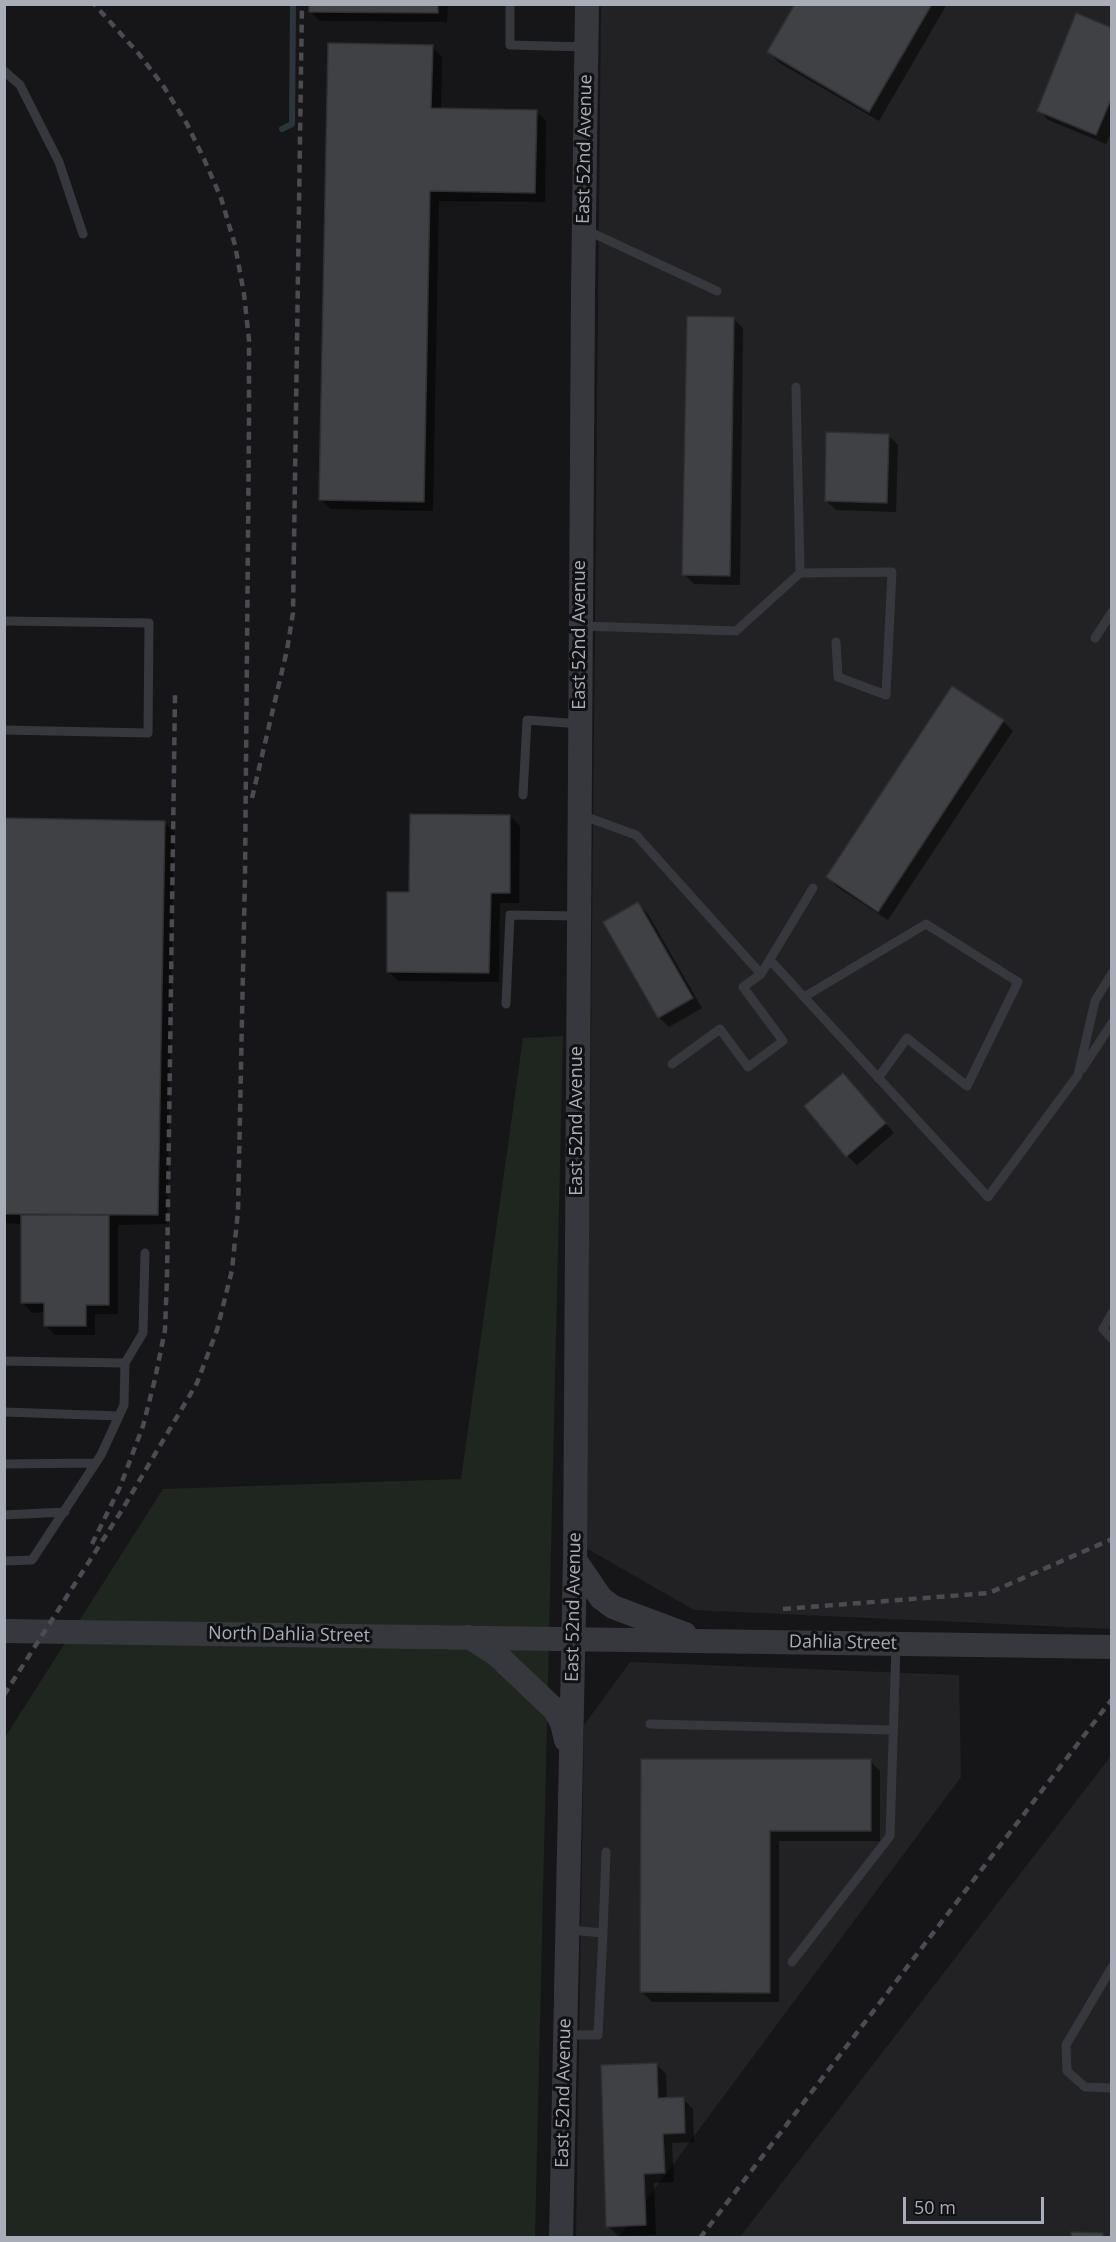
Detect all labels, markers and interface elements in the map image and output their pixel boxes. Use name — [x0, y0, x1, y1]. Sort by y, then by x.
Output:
street label: East 52nd Avenue — [573, 74, 597, 224]
street label: East 52nd Avenue — [569, 560, 591, 710]
street label: East 52nd Avenue — [566, 1046, 588, 1196]
street label: East 52nd Avenue — [562, 1532, 586, 1682]
street label: North Dahlia Street — [208, 1623, 370, 1647]
street label: Dahlia Street — [789, 1631, 897, 1655]
street label: East 52nd Avenue — [552, 2018, 576, 2168]
scale bar — [906, 2185, 1047, 2223]
text: 50 m — [914, 2195, 956, 2219]

